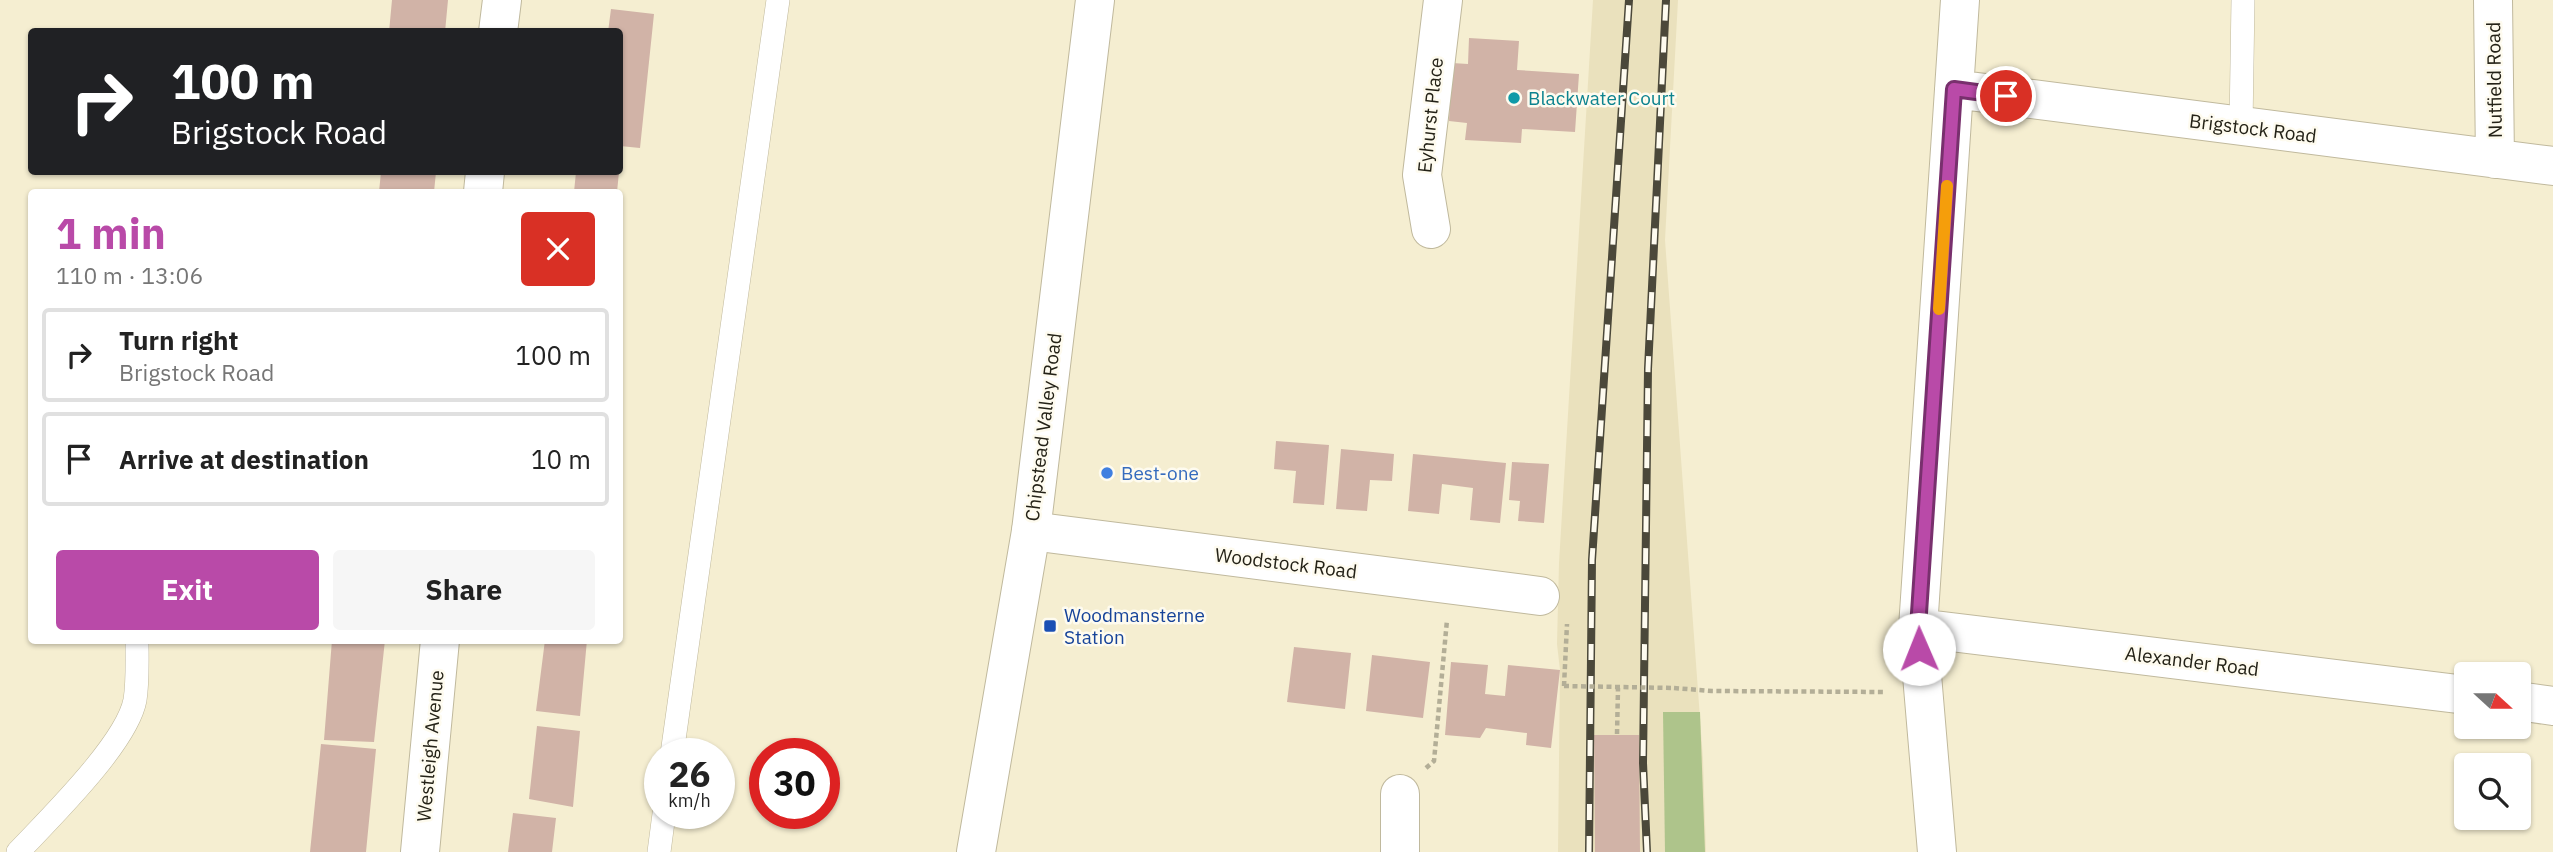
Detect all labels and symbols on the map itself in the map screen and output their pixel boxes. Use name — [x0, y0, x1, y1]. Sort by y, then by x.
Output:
street label: Nutfield Road — [2481, 22, 2507, 138]
street label: Eyhurst Place — [1412, 56, 1448, 174]
pin — [1976, 66, 2036, 126]
place label: Blackwater Court — [1528, 86, 1675, 110]
marker: Blackwater Court — [1506, 90, 1522, 106]
street label: Brigstock Road — [2188, 108, 2318, 148]
street label: Chipstead Valley Road — [1020, 331, 1066, 523]
place label: Best-one — [1121, 461, 1199, 485]
marker: Best-one — [1099, 465, 1115, 481]
street label: Woodstock Road — [1214, 542, 1358, 584]
place label: Woodmansterne Station — [1064, 603, 1205, 649]
position arrow — [1882, 612, 1956, 686]
marker: Woodmansterne Station — [1042, 618, 1058, 634]
street label: Alexander Road — [2124, 641, 2260, 681]
north arrow — [2454, 662, 2530, 738]
street label: Westleigh Avenue — [411, 669, 449, 823]
speed limit sign: 30 — [749, 738, 840, 829]

